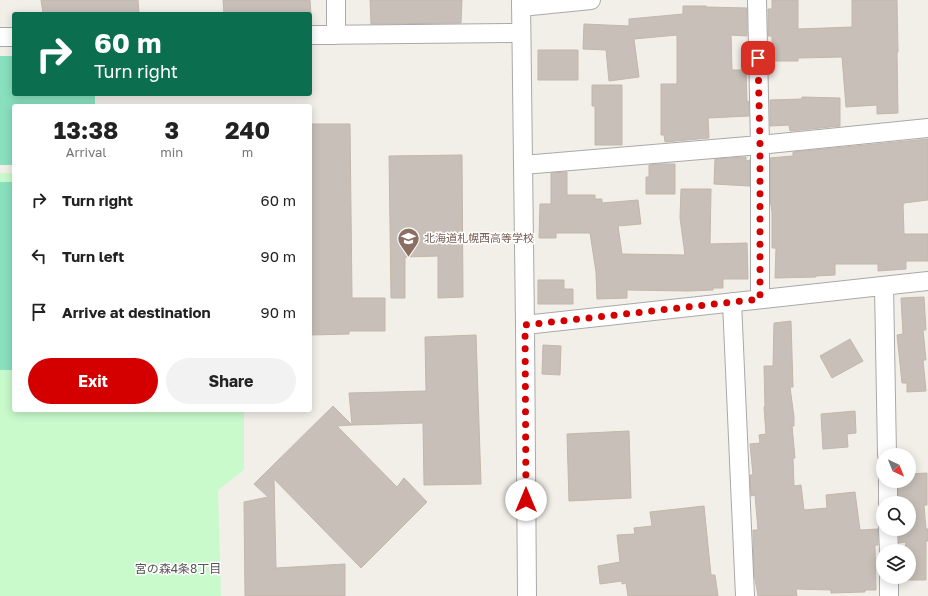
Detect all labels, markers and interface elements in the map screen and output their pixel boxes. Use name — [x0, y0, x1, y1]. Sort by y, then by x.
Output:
text: 60 m — [94, 26, 161, 59]
icon: right — [28, 28, 80, 80]
pin — [741, 41, 775, 75]
icon: arrive — [747, 47, 769, 69]
text: Turn right — [94, 60, 178, 82]
text: 13:38 — [54, 115, 118, 144]
text: 3 — [164, 115, 179, 144]
text: 240 — [225, 115, 270, 144]
text: Arrival — [66, 144, 106, 160]
text: min — [160, 144, 183, 160]
text: m — [242, 144, 253, 160]
icon: right — [28, 189, 50, 211]
text: Turn right — [62, 191, 133, 209]
text: 60 m — [261, 191, 296, 209]
school or university icon: 北海道札幌西高等学校 — [396, 225, 422, 258]
place label: 北海道札幌西高等学校 — [424, 231, 534, 244]
icon: left — [28, 245, 50, 267]
text: Turn left — [62, 247, 124, 265]
text: 90 m — [261, 247, 296, 265]
icon: arrive — [28, 301, 50, 323]
text: Arrive at destination — [62, 303, 211, 321]
text: 90 m — [261, 303, 296, 321]
button: Exit — [28, 358, 158, 404]
button: Share — [166, 358, 296, 404]
north arrow — [876, 448, 916, 488]
map controls — [876, 448, 916, 584]
position arrow — [505, 479, 547, 521]
button: search — [876, 496, 916, 536]
button: layers — [876, 544, 916, 584]
district label: 宮の森4条8丁目 — [135, 561, 221, 576]

